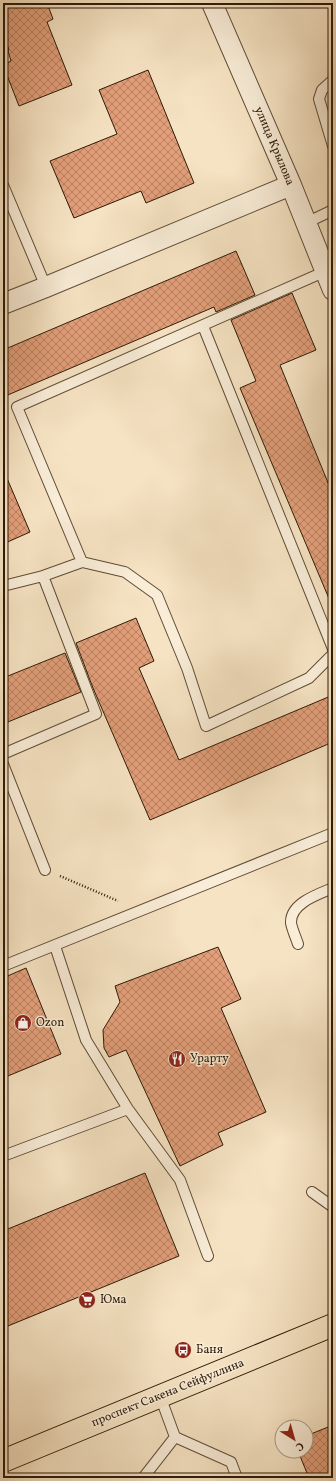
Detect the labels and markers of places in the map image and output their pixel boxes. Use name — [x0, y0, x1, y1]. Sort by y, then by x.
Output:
shop icon: Ozon — [13, 1013, 33, 1033]
place label: Ozon — [36, 1015, 64, 1031]
restaurant icon: Урарту — [167, 1049, 187, 1069]
place label: Урарту — [190, 1051, 229, 1067]
supermarket icon: Юма — [77, 1290, 97, 1310]
place label: Юма — [100, 1292, 126, 1308]
bus stop icon: Баня — [173, 1340, 193, 1360]
place label: Баня — [196, 1342, 223, 1358]

